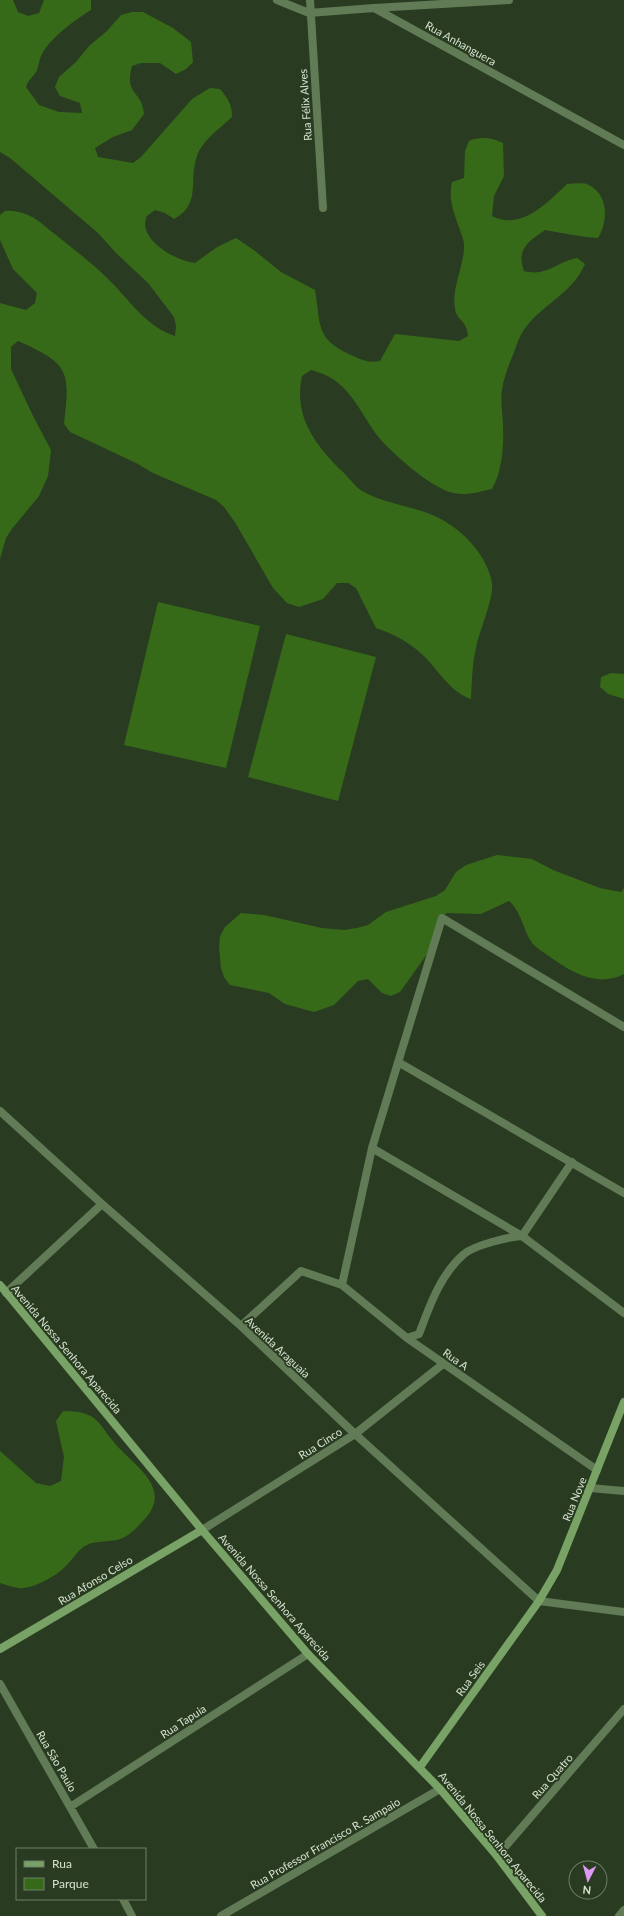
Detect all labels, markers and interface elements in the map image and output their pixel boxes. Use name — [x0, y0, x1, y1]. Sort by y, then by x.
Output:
street label: Rua Anhanguera — [423, 18, 499, 68]
street label: Rua Félix Alves — [296, 68, 314, 141]
street label: Avenida Nossa Senhora Aparecida — [9, 1282, 125, 1416]
street label: Avenida Araguaia — [243, 1314, 313, 1380]
street label: Rua A — [441, 1346, 472, 1373]
street label: Rua Cinco — [296, 1425, 344, 1461]
street label: Rua Nove — [559, 1475, 589, 1523]
street label: Avenida Nossa Senhora Aparecida — [216, 1531, 334, 1663]
street label: Rua Afonso Celso — [55, 1553, 135, 1607]
street label: Rua Seis — [453, 1658, 487, 1698]
street label: Rua Tapuia — [158, 1701, 208, 1741]
street label: Rua São Paulo — [34, 1728, 80, 1794]
street label: Rua Quatro — [529, 1751, 575, 1801]
street label: Avenida Nossa Senhora Aparecida — [436, 1769, 550, 1905]
street label: Rua Professor Francisco R. Sampaio — [248, 1795, 402, 1891]
legend — [16, 1848, 146, 1900]
text: Rua — [52, 1856, 72, 1871]
north arrow — [568, 1860, 608, 1900]
text: Parque — [52, 1876, 89, 1891]
text: N — [582, 1884, 592, 1897]

